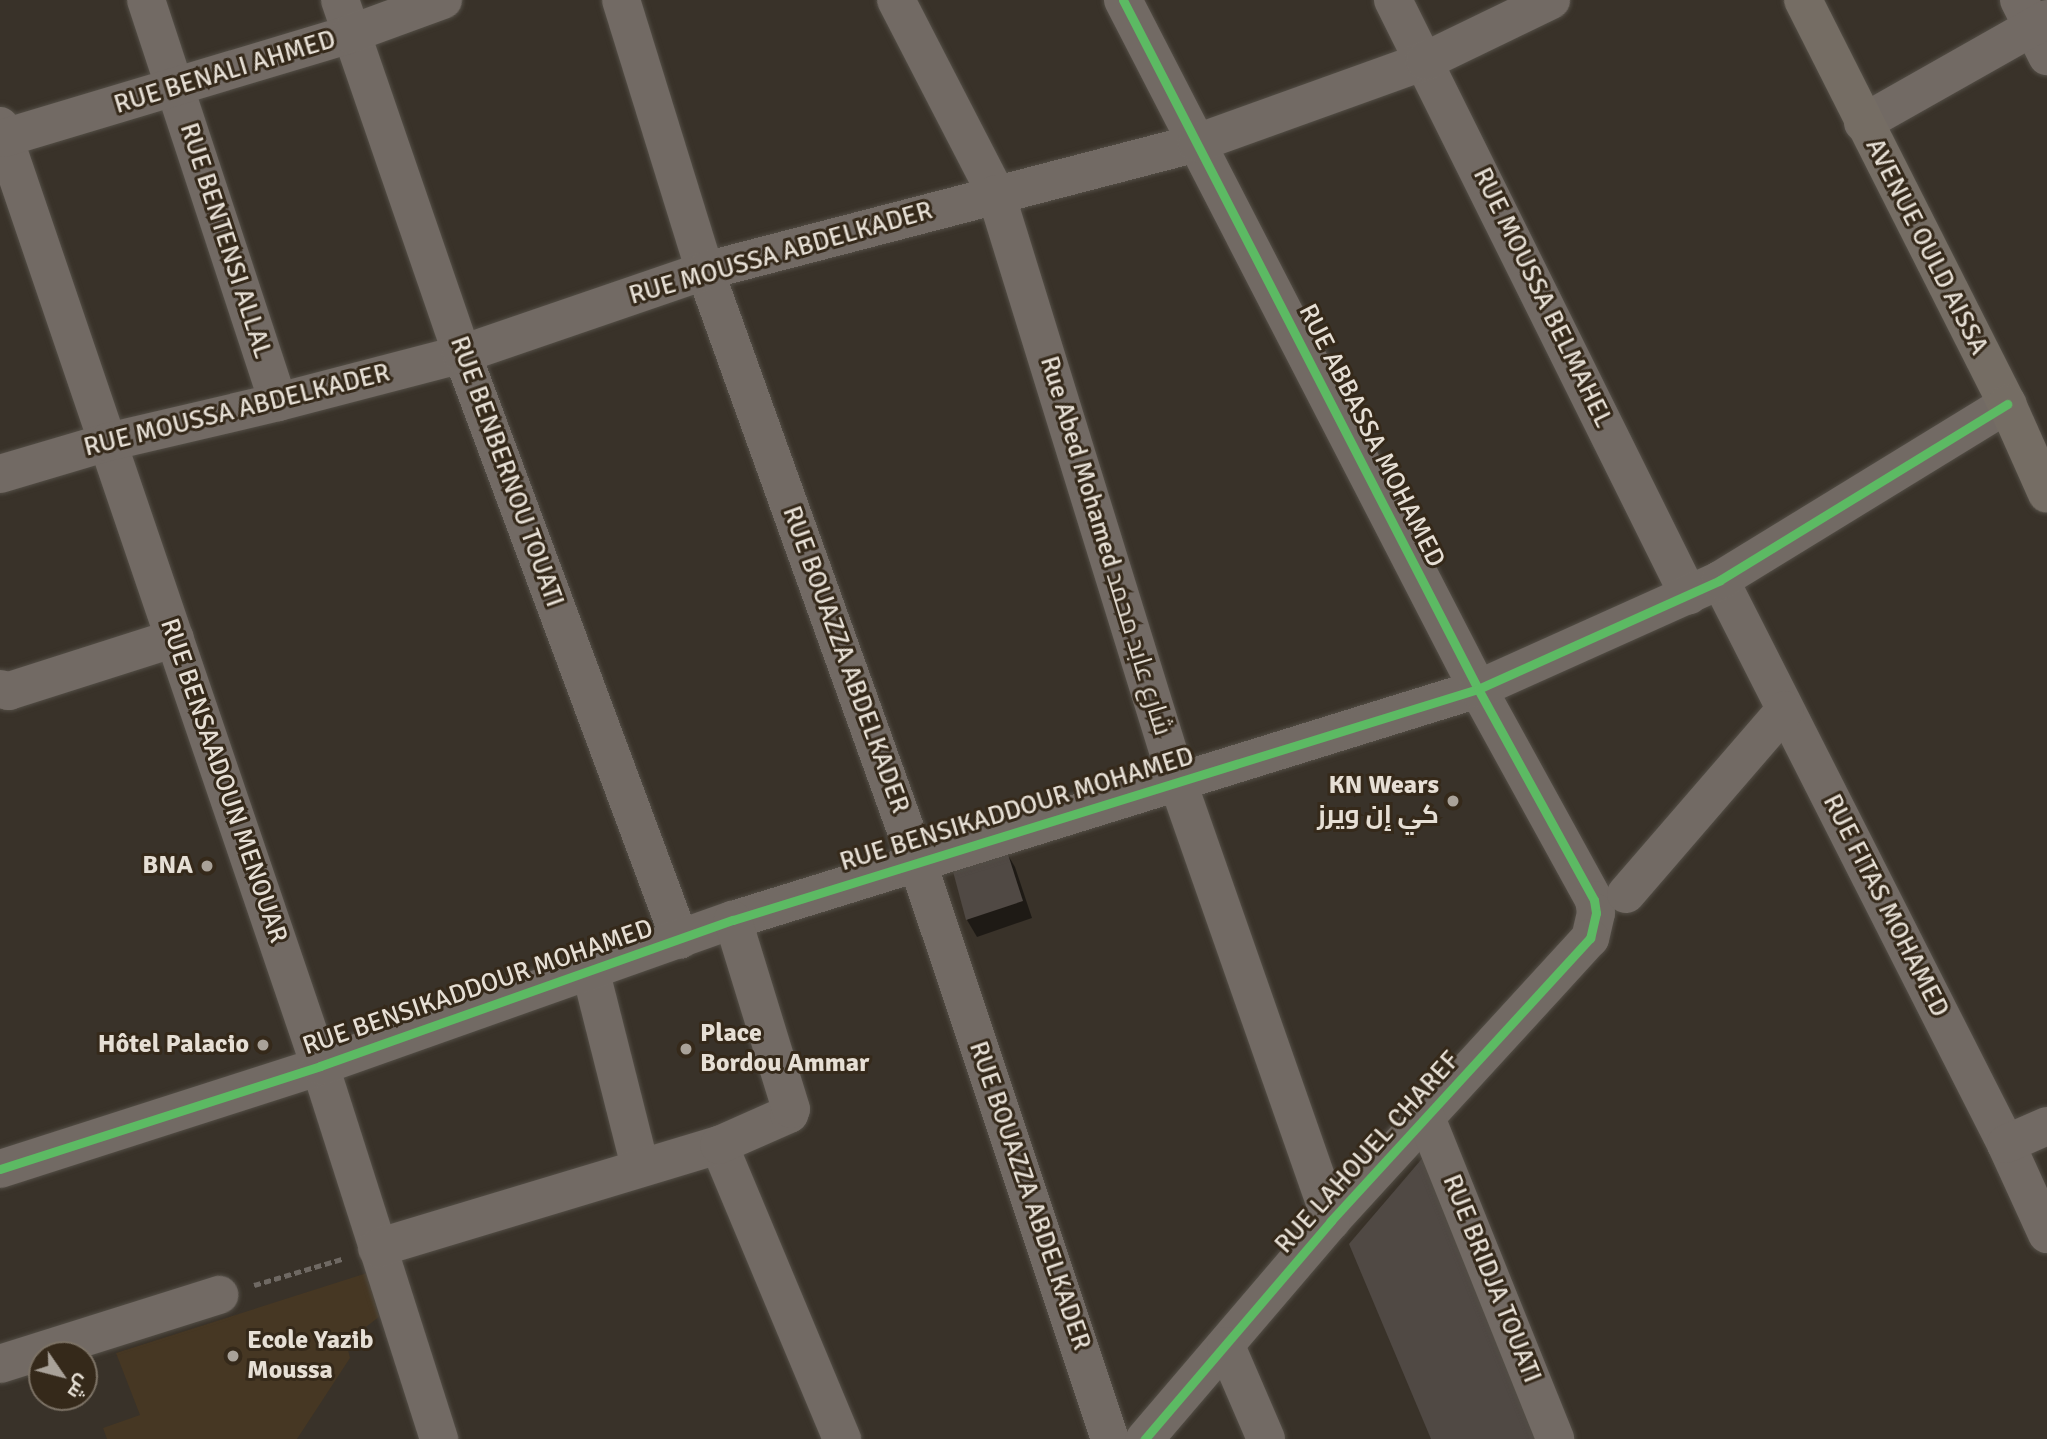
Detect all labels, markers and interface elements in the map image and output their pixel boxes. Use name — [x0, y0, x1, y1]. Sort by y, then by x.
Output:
street label: RUE BENALI AHMED — [111, 24, 339, 122]
street label: RUE BENTENSI ALLAL — [172, 119, 278, 363]
street label: AVENUE OULD AISSA — [1858, 134, 1994, 360]
street label: RUE MOUSSA BELMAHEL — [1465, 163, 1619, 433]
street label: RUE MOUSSA ABDELKADER — [626, 196, 936, 312]
street label: RUE ABBASSA MOHAMED — [1291, 299, 1451, 573]
street label: RUE BENBERNOU TOUATI — [442, 332, 570, 612]
street label: Rue Abed Mohamed شارع عابد محمد — [1032, 353, 1178, 739]
street label: RUE MOUSSA ABDELKADER — [81, 358, 393, 464]
street label: RUE BOUAZZA ABDELKADER — [775, 502, 915, 818]
street label: RUE BENSAADOUN MENOUAR — [153, 615, 293, 947]
street label: RUE BENSIKADDOUR MOHAMED — [836, 741, 1198, 879]
place label: KN Wears كي إن ويرز — [1317, 770, 1439, 832]
street label: RUE FITAS MOHAMED — [1815, 790, 1955, 1022]
marker: KN Wears كي إن ويرز — [1445, 793, 1461, 809]
place label: BNA — [142, 850, 193, 882]
marker: BNA — [199, 858, 215, 874]
street label: RUE BENSIKADDOUR MOHAMED — [299, 913, 657, 1063]
place label: Place Bordou Ammar — [700, 1018, 869, 1080]
place label: Hôtel Palacio — [98, 1029, 249, 1061]
marker: Hôtel Palacio — [255, 1037, 271, 1053]
street label: RUE BOUAZZA ABDELKADER — [961, 1038, 1097, 1354]
marker: Place Bordou Ammar — [678, 1041, 694, 1057]
street label: RUE LAHOUEL CHAREF — [1269, 1046, 1467, 1260]
street label: RUE BRIDJA TOUATI — [1435, 1170, 1547, 1388]
place label: Ecole Yazib Moussa — [247, 1325, 373, 1386]
north arrow — [28, 1341, 98, 1411]
marker: Ecole Yazib Moussa — [225, 1348, 241, 1364]
text: ش — [62, 1370, 95, 1404]

